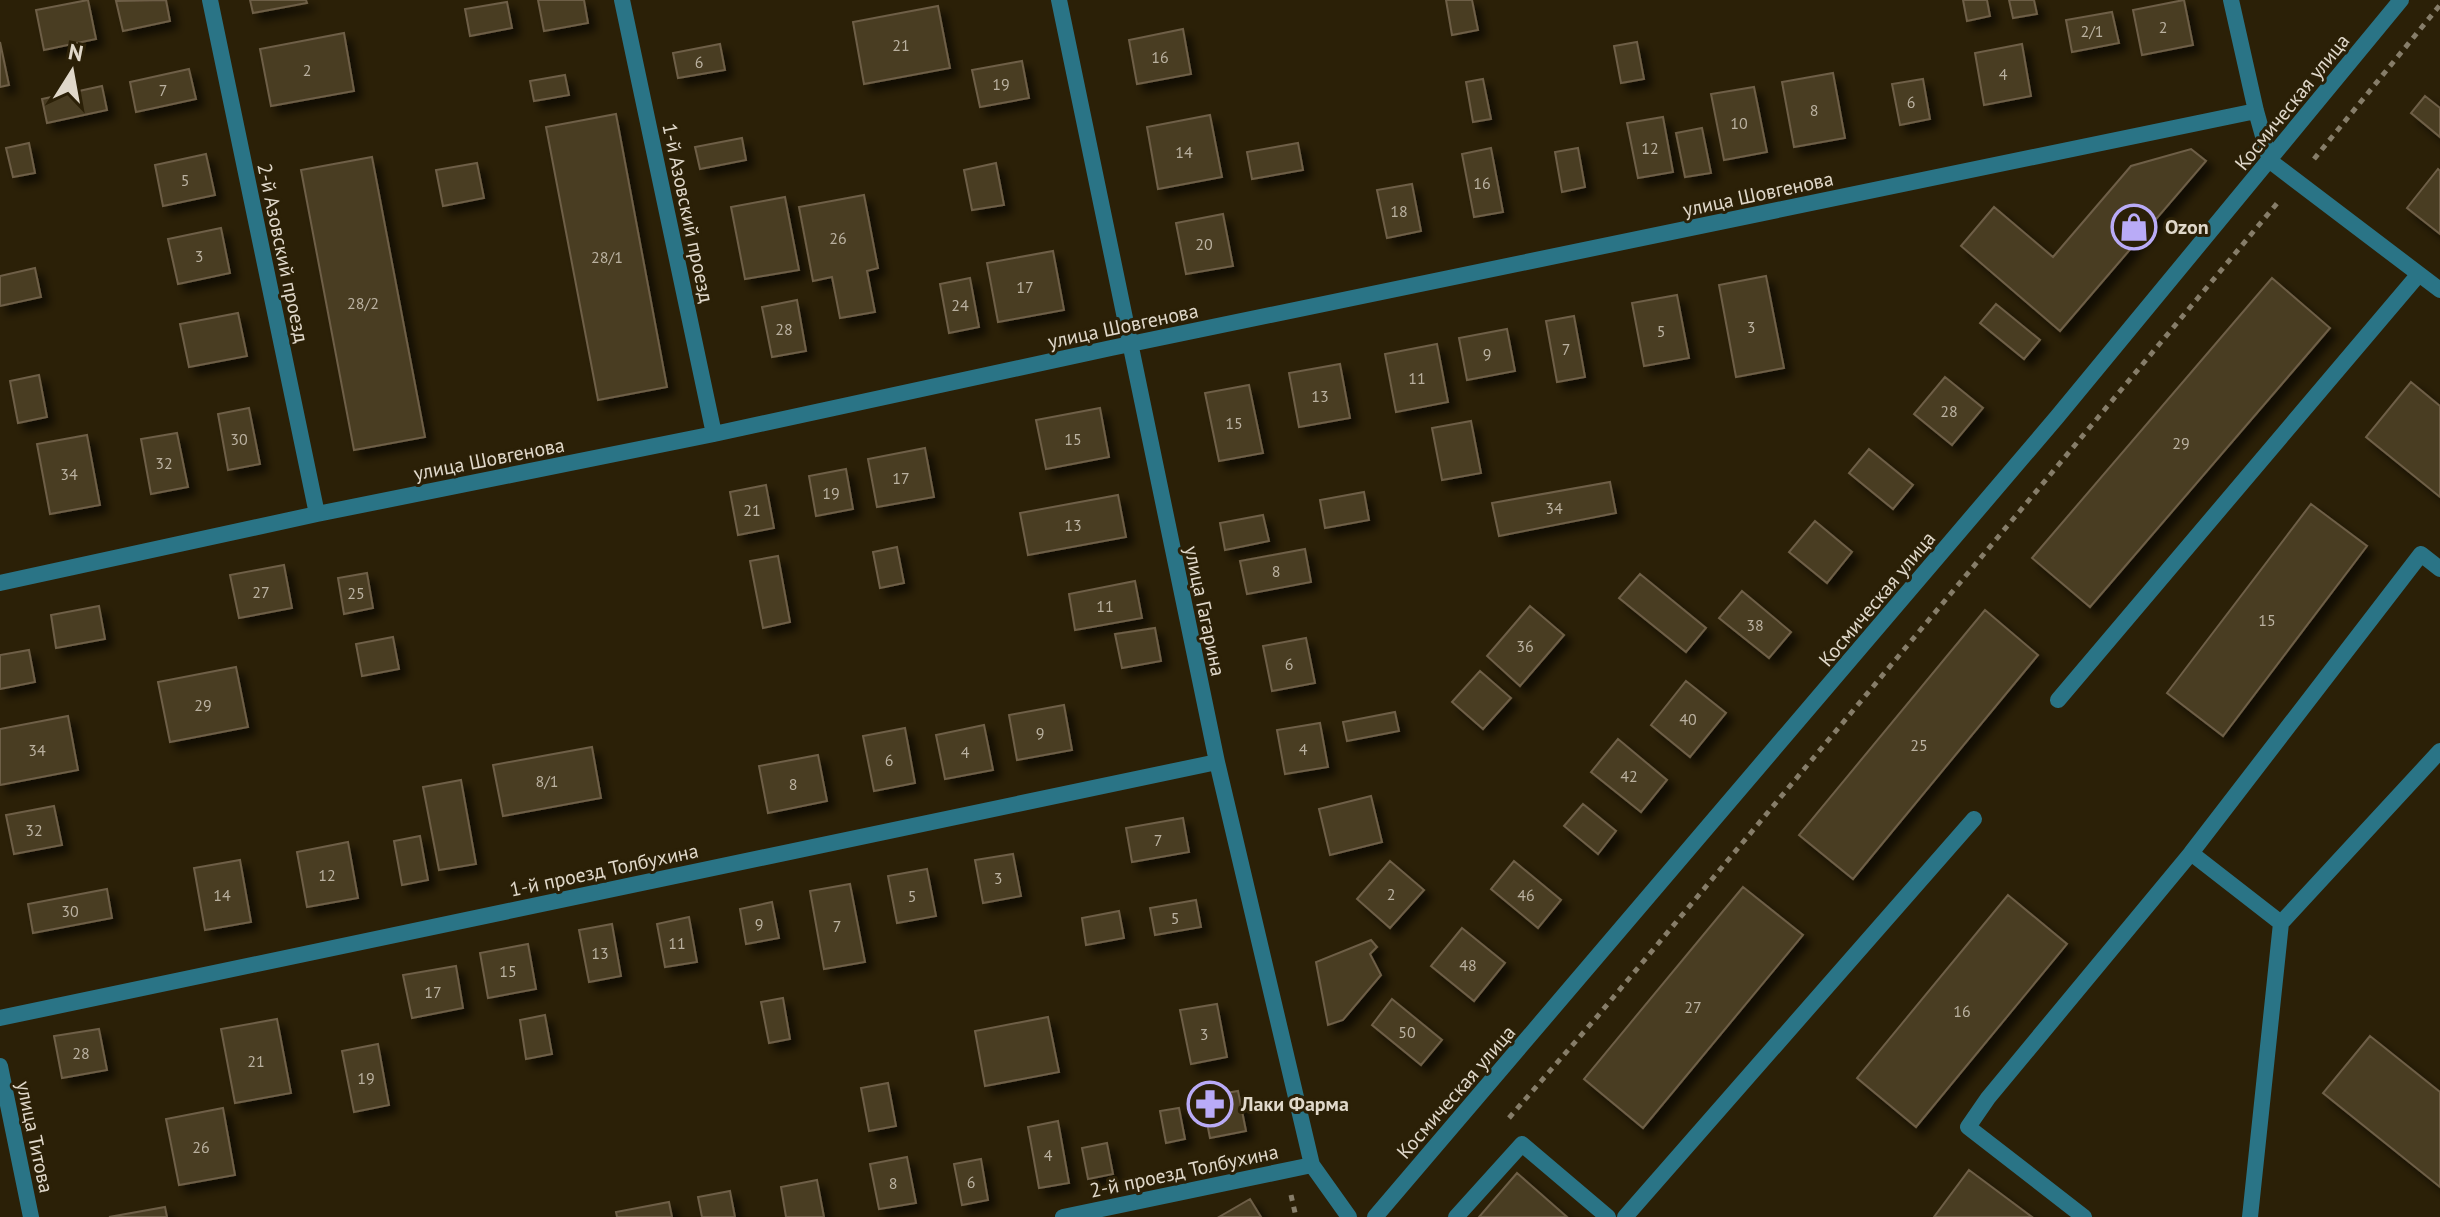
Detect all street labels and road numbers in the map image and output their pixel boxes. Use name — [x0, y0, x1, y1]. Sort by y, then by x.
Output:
street label: Космическая улица — [2229, 28, 2355, 176]
street label: 1-й Азовский проезд — [656, 121, 720, 305]
street label: 2-й Азовский проезд — [251, 161, 315, 345]
street label: улица Шовгенова — [1680, 165, 1836, 223]
street label: улица Шовгенова — [1045, 297, 1201, 355]
street label: улица Шовгенова — [411, 432, 567, 486]
street label: Космическая улица — [1813, 526, 1941, 672]
street label: улица Гагарина — [1179, 543, 1231, 679]
street label: 1-й проезд Толбухина — [507, 837, 701, 903]
street label: Космическая улица — [1391, 1020, 1521, 1164]
street label: улица Титова — [10, 1079, 60, 1195]
street label: 2-й проезд Толбухина — [1087, 1138, 1281, 1204]

